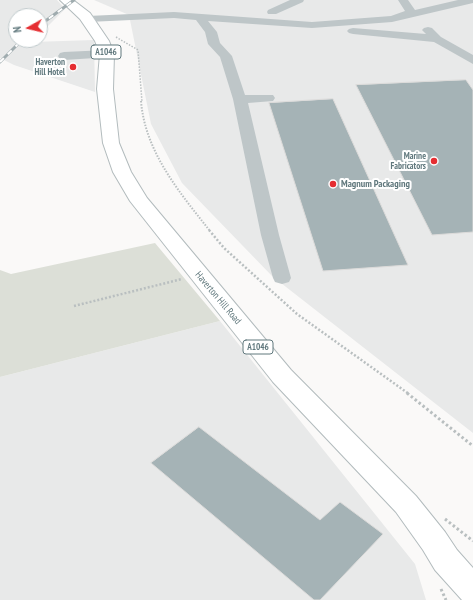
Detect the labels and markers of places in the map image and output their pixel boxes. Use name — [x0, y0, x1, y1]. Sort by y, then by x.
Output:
place label: Haverton Hill Hotel — [34, 57, 65, 78]
marker: Haverton Hill Hotel — [68, 62, 78, 72]
place label: Marine Fabricators — [391, 151, 426, 172]
marker: Marine Fabricators — [429, 156, 439, 166]
place label: Magnum Packaging — [341, 178, 410, 190]
marker: Magnum Packaging — [328, 179, 338, 189]

